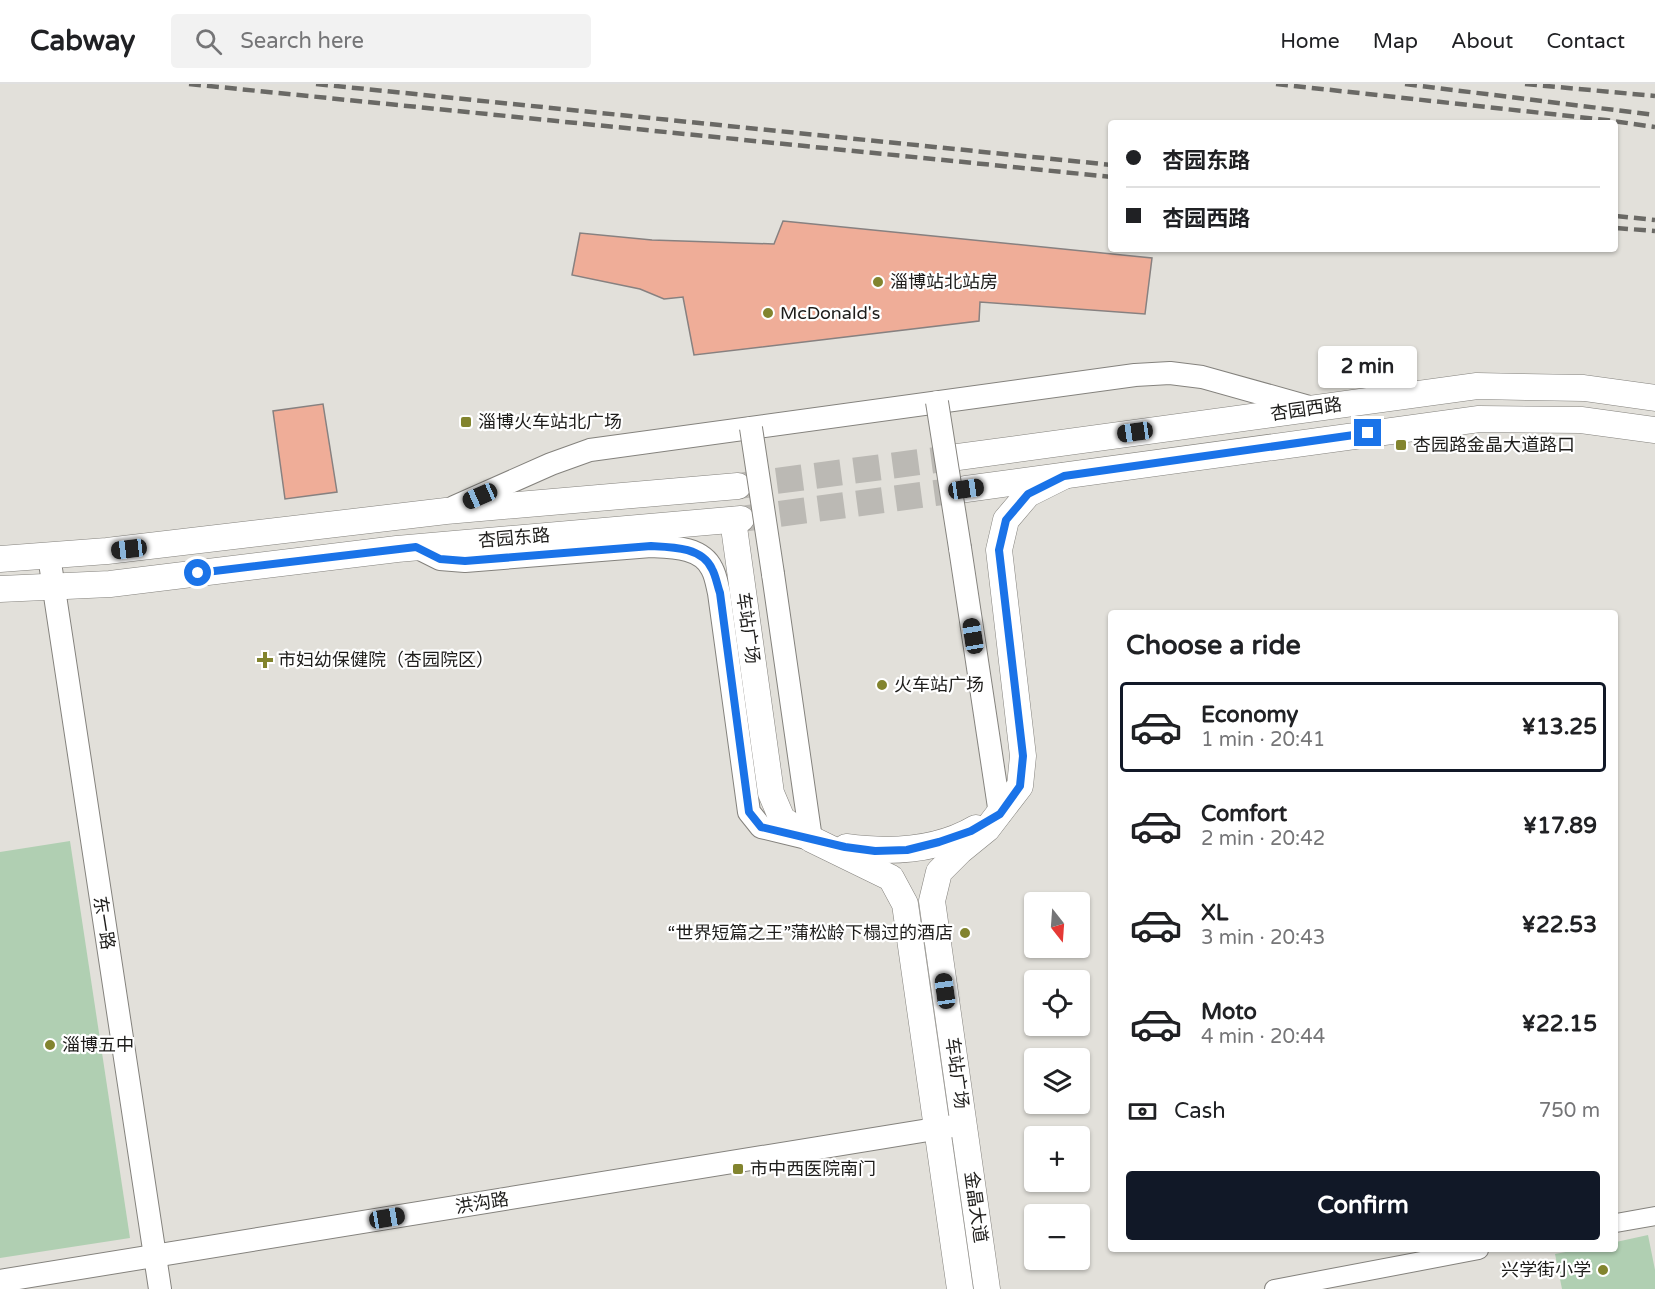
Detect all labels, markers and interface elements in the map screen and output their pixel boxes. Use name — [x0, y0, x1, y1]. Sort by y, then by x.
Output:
search box — [171, 14, 591, 68]
text: Cabway — [30, 24, 135, 58]
icon: search — [192, 25, 225, 58]
text: Search here — [240, 28, 364, 54]
text: Home — [1280, 29, 1340, 54]
text: Map — [1373, 29, 1418, 54]
text: About — [1451, 29, 1513, 54]
text: Contact — [1546, 29, 1625, 54]
text: 杏园东路 — [1162, 148, 1250, 174]
text: 杏园西路 — [1162, 206, 1250, 232]
place label: 淄博站北站房 — [890, 271, 998, 293]
marker: 淄博站北站房 — [871, 275, 885, 289]
place label: McDonald's — [780, 302, 880, 324]
marker: McDonald's — [761, 306, 775, 320]
callout: 2 min — [1318, 346, 1418, 388]
text: 2 min — [1341, 355, 1394, 379]
street label: 杏园西路 — [1269, 393, 1343, 425]
place label: 淄博火车站北广场 — [478, 411, 622, 433]
marker: 淄博火车站北广场 — [459, 415, 473, 429]
route end — [1354, 419, 1381, 446]
car — [1116, 421, 1154, 443]
place label: 杏园路金晶大道路口 — [1413, 434, 1575, 456]
marker: 杏园路金晶大道路口 — [1394, 438, 1408, 452]
car — [947, 478, 985, 500]
car — [460, 480, 500, 512]
street label: 杏园东路 — [477, 524, 551, 552]
car — [110, 538, 148, 560]
route start — [184, 559, 211, 586]
street label: 车站广场 — [732, 591, 764, 665]
car — [961, 617, 985, 655]
text: Choose a ride — [1126, 629, 1301, 662]
place label: 市妇幼保健院（杏园院区） — [278, 649, 494, 671]
marker: 市妇幼保健院（杏园院区） — [256, 651, 274, 669]
place label: 火车站广场 — [894, 674, 984, 696]
marker: 火车站广场 — [875, 678, 889, 692]
icon: car — [1129, 700, 1183, 754]
text: Economy — [1201, 702, 1298, 728]
text: ¥13.25 — [1522, 714, 1597, 740]
text: 1 min · 20:41 — [1201, 728, 1325, 752]
icon: car — [1129, 799, 1183, 853]
text: Comfort — [1201, 801, 1287, 827]
text: ¥17.89 — [1523, 813, 1597, 839]
text: 2 min · 20:42 — [1201, 827, 1325, 851]
north arrow — [1024, 892, 1090, 958]
map controls — [1024, 892, 1090, 1270]
street label: 东一路 — [89, 895, 119, 951]
icon: car — [1129, 898, 1183, 952]
text: XL — [1201, 900, 1228, 926]
text: ¥22.53 — [1522, 912, 1597, 938]
place label: “世界短篇之王”蒲松龄下榻过的酒店 — [668, 922, 953, 944]
marker: “世界短篇之王”蒲松龄下榻过的酒店 — [958, 926, 972, 940]
text: 3 min · 20:43 — [1201, 926, 1325, 950]
button: locate — [1024, 970, 1090, 1036]
car — [934, 972, 956, 1010]
icon: car — [1129, 997, 1183, 1051]
text: Moto — [1201, 999, 1257, 1025]
text: ¥22.15 — [1522, 1011, 1597, 1037]
text: 4 min · 20:44 — [1201, 1025, 1325, 1049]
place label: 淄博五中 — [62, 1034, 134, 1056]
street label: 车站广场 — [941, 1036, 973, 1110]
marker: 淄博五中 — [43, 1038, 57, 1052]
button: layers — [1024, 1048, 1090, 1114]
icon: cash — [1126, 1095, 1159, 1128]
text: Cash — [1174, 1098, 1226, 1124]
text: 750 m — [1539, 1099, 1600, 1123]
button: + — [1024, 1126, 1090, 1192]
place label: 市中西医院南门 — [750, 1158, 876, 1180]
marker: 市中西医院南门 — [731, 1162, 745, 1176]
street label: 金晶大道 — [960, 1170, 992, 1244]
button: Confirm — [1126, 1171, 1600, 1240]
street label: 洪沟路 — [454, 1188, 510, 1218]
button: − — [1024, 1204, 1090, 1270]
car — [368, 1206, 406, 1230]
place label: 兴学街小学 — [1501, 1259, 1591, 1281]
marker: 兴学街小学 — [1596, 1263, 1610, 1277]

